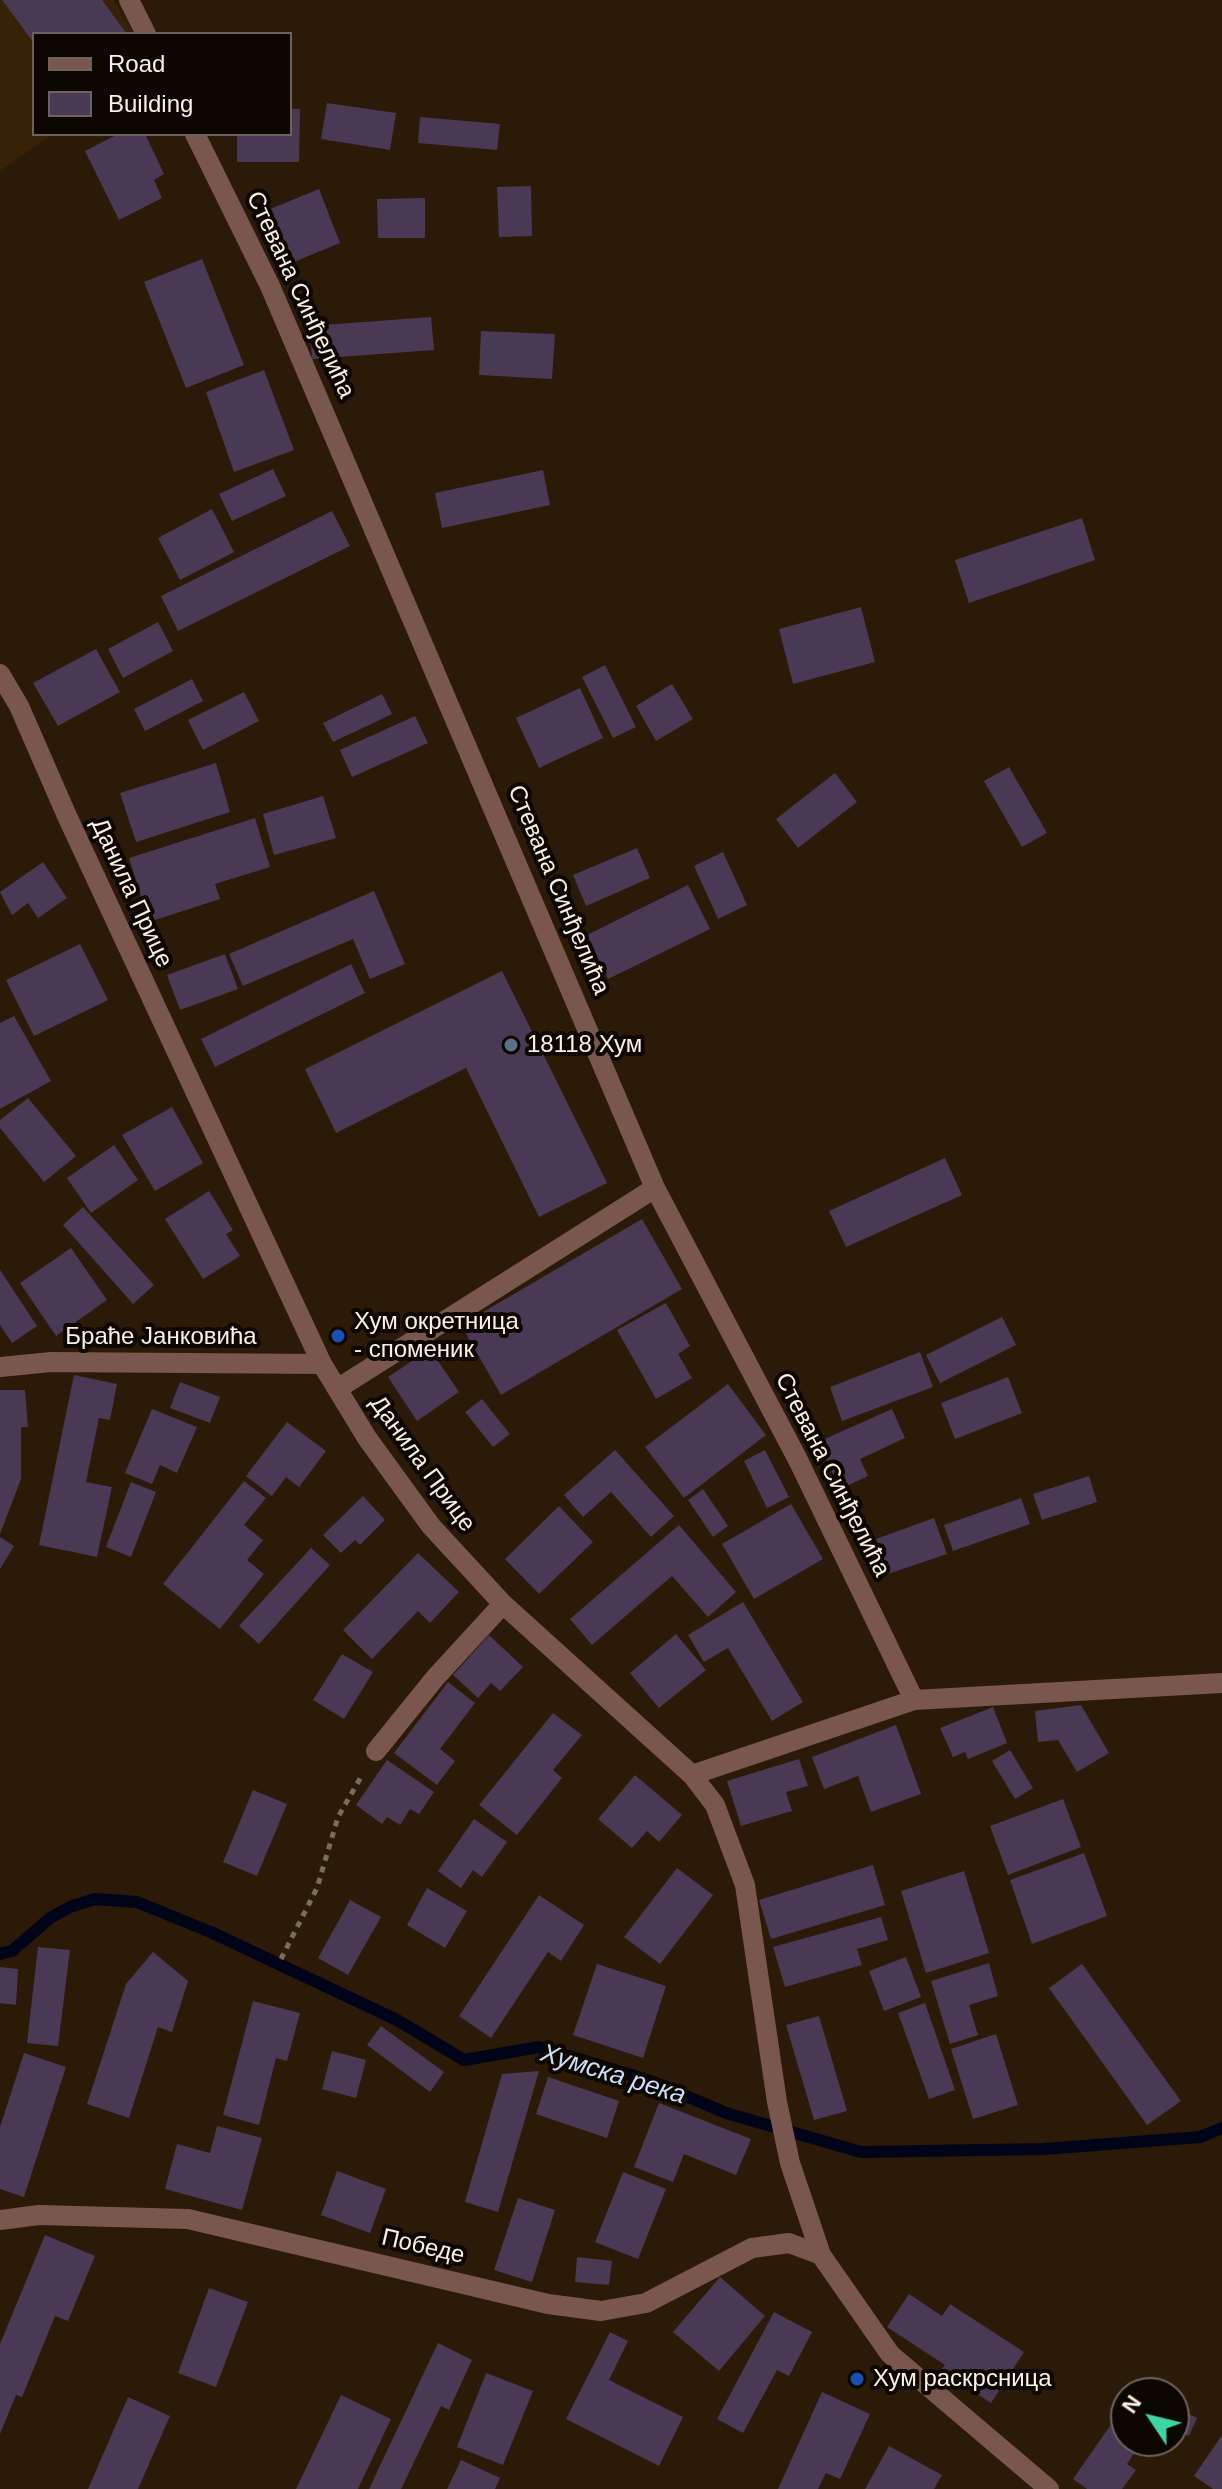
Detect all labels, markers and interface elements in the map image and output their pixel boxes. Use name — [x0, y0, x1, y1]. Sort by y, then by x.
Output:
legend — [32, 32, 292, 136]
text: Road — [108, 50, 165, 77]
text: Building — [108, 90, 193, 117]
street label: Стевана Синђелића — [240, 187, 360, 403]
street label: Стевана Синђелића — [501, 781, 615, 999]
street label: Данила Прице — [84, 814, 178, 972]
place label: 18118 Хум — [527, 1031, 642, 1059]
marker: 18118 Хум — [502, 1036, 520, 1054]
place label: Хум окретница - споменик — [354, 1308, 519, 1364]
street label: Браће Јанковића — [65, 1323, 257, 1351]
marker: Хум окретница - споменик — [329, 1327, 347, 1345]
street label: Стевана Синђелића — [768, 1368, 896, 1582]
street label: Данила Прице — [363, 1390, 481, 1538]
water label: Хумска река — [537, 2038, 689, 2112]
street label: Победе — [379, 2223, 467, 2271]
place label: Хум раскрсница — [873, 2365, 1052, 2393]
marker: Хум раскрсница — [848, 2370, 866, 2388]
north arrow — [1110, 2377, 1190, 2457]
text: N — [1117, 2390, 1146, 2418]

